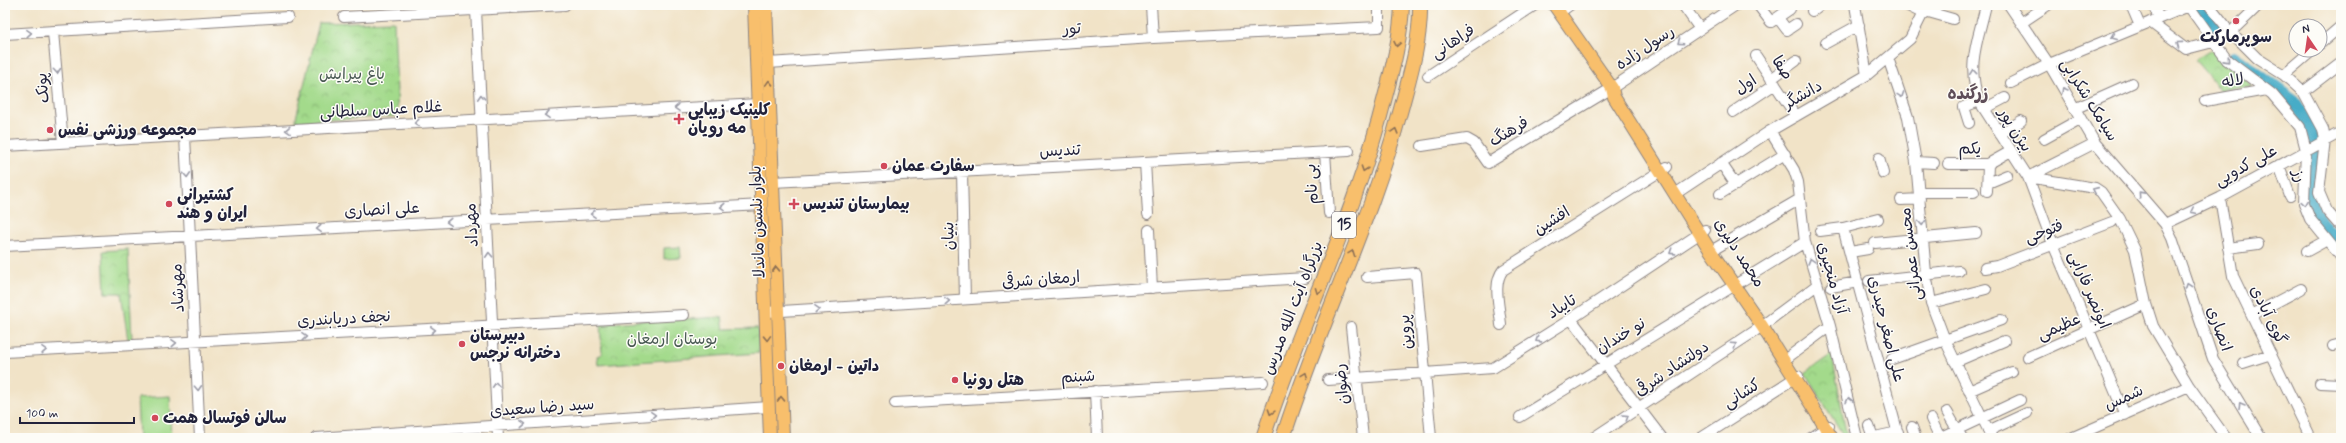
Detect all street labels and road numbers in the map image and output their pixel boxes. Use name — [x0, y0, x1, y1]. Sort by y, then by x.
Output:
street label: تور — [1060, 18, 1082, 40]
street label: فراهانی — [1427, 20, 1479, 64]
street label: رسول زاده — [1612, 21, 1678, 75]
street label: صفا — [1766, 52, 1798, 84]
street label: سیامک شکرابی — [2055, 55, 2123, 145]
street label: لاله — [2220, 69, 2246, 93]
street label: اول — [1731, 70, 1761, 100]
street label: پونک — [31, 72, 55, 104]
street label: دانشگر — [1778, 76, 1826, 115]
street label: غلام عباس سلطانی — [319, 96, 443, 125]
street label: بیژن پور — [1992, 102, 2037, 156]
street label: فرهنگ — [1485, 112, 1533, 152]
street label: یکم — [1958, 138, 1982, 161]
street label: تندیس — [1039, 139, 1081, 163]
street label: علی کدویی — [2211, 140, 2281, 192]
street label: بی نام — [1300, 163, 1325, 205]
street label: بلوار نلسون ماندلا — [746, 165, 770, 279]
street label: رز — [2287, 165, 2311, 185]
street label: علی انصاری — [344, 198, 420, 222]
street label: مهرداد — [460, 202, 484, 248]
street label: افشین — [1530, 202, 1574, 240]
street label: محسن عمرانی — [1895, 206, 1927, 302]
road number: 15 — [1332, 212, 1356, 238]
street label: محمد دلیری — [1709, 214, 1769, 292]
street label: فتوحی — [2022, 215, 2066, 249]
street label: بنیان — [938, 221, 960, 251]
street label: بزرگراه آیت الله مدرس — [1258, 238, 1328, 378]
street label: آزاد منجیری — [1812, 240, 1853, 317]
street label: ابونصر فارابی — [2063, 248, 2115, 332]
street label: مهرشاد — [166, 263, 190, 313]
street label: ارمغان شرقی — [1001, 266, 1081, 293]
street label: علی اصغر حیدری — [1863, 274, 1909, 384]
street label: گوی آبادی — [2245, 282, 2291, 348]
street label: تایباد — [1543, 290, 1581, 324]
street label: انصاری — [2201, 304, 2237, 354]
street label: نجف دریابندری — [297, 306, 391, 332]
street label: عظیمی — [2034, 309, 2084, 345]
street label: نو خندان — [1592, 313, 1650, 359]
street label: پروین — [1394, 314, 1418, 350]
street label: دولتشاد شرقی — [1630, 336, 1713, 402]
street label: رضوان — [1329, 362, 1355, 406]
street label: شبنم — [1060, 366, 1096, 389]
street label: کشانی — [1719, 374, 1765, 414]
street label: شمس — [2101, 380, 2147, 416]
street label: سید رضا سعیدی — [489, 394, 595, 422]

